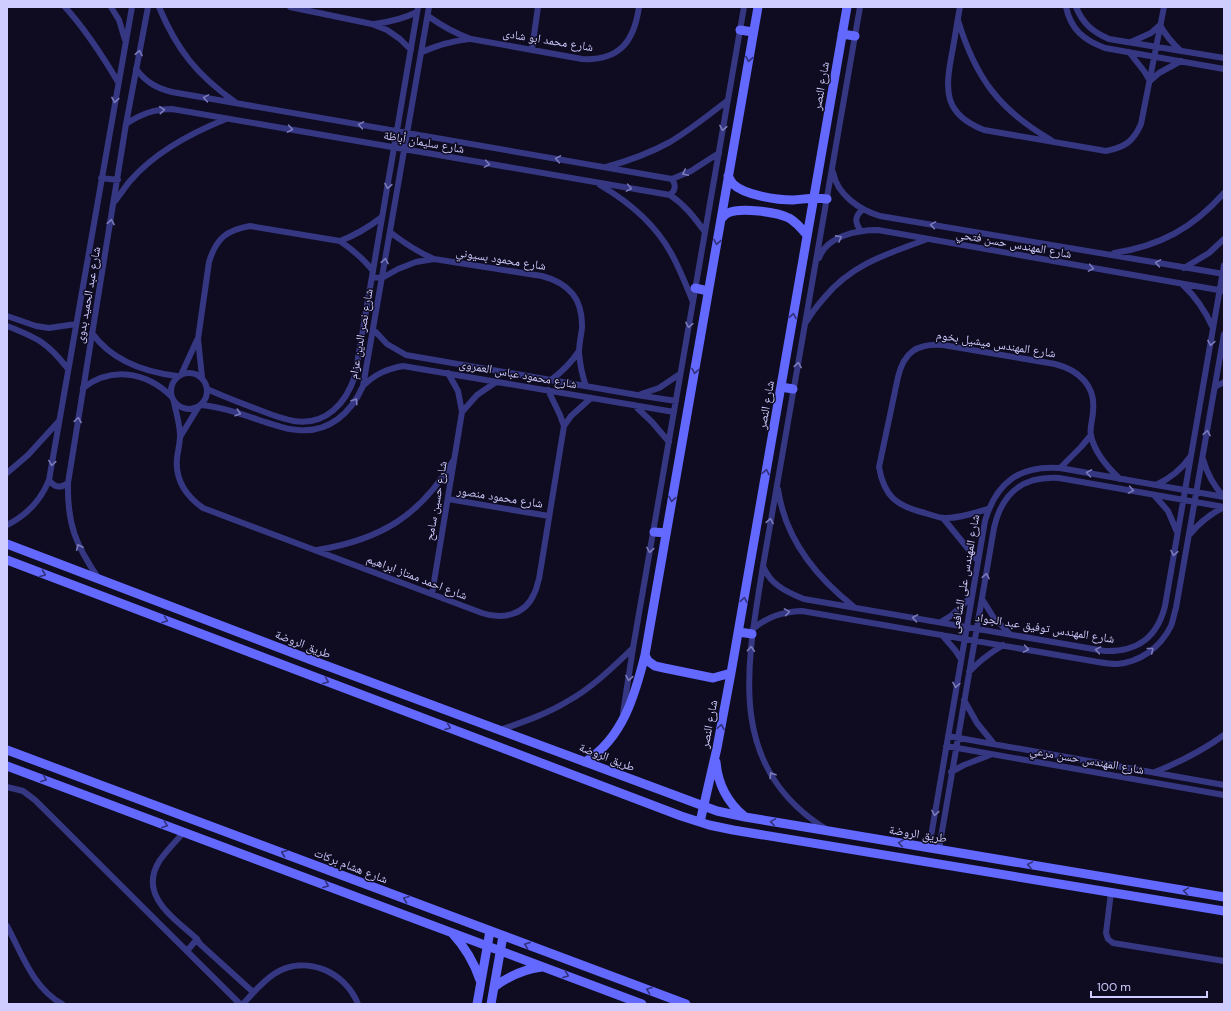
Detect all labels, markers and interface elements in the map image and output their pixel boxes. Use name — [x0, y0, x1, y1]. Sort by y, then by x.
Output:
street label: شارع محمد ابو شادى — [502, 25, 595, 55]
one-way arrow — [134, 50, 143, 56]
one-way arrow — [745, 56, 753, 62]
street label: شارع النصر — [809, 60, 833, 113]
one-way arrow — [202, 94, 209, 103]
one-way arrow — [111, 97, 120, 104]
one-way arrow — [159, 105, 165, 114]
one-way arrow — [358, 121, 364, 130]
one-way arrow — [287, 125, 293, 133]
one-way arrow — [719, 125, 728, 131]
street label: شارع سليمان أباظة — [382, 127, 466, 157]
one-way arrow — [555, 155, 561, 164]
one-way arrow — [484, 159, 490, 168]
one-way arrow — [682, 168, 690, 176]
one-way arrow — [384, 183, 392, 189]
one-way arrow — [626, 183, 632, 192]
one-way arrow — [106, 219, 115, 226]
one-way arrow — [930, 221, 936, 230]
street label: شارع المهندس حسن فتحي — [955, 226, 1073, 264]
one-way arrow — [835, 236, 842, 243]
one-way arrow — [713, 239, 722, 246]
street label: شارع محمود بسيوني — [455, 244, 547, 276]
street label: شارع عبد الحميد بدوى — [72, 245, 104, 345]
one-way arrow — [380, 258, 389, 264]
one-way arrow — [1155, 259, 1161, 268]
one-way arrow — [1087, 263, 1094, 272]
street label: شارع نصر الدين عزام — [345, 287, 377, 381]
one-way arrow — [788, 313, 797, 319]
one-way arrow — [685, 322, 694, 328]
street label: شارع المهندس ميشيل بخوم — [935, 327, 1057, 361]
one-way arrow — [1207, 339, 1215, 346]
street label: شارع محمود عباس العمروى — [458, 356, 578, 392]
one-way arrow — [793, 362, 801, 368]
one-way arrow — [691, 367, 699, 374]
street label: شارع النصر — [754, 379, 778, 432]
one-way arrow — [350, 398, 358, 405]
one-way arrow — [235, 408, 242, 417]
one-way arrow — [73, 417, 82, 423]
one-way arrow — [1202, 429, 1210, 436]
one-way arrow — [48, 460, 57, 466]
street label: شارع حسين سامح — [421, 460, 451, 542]
one-way arrow — [762, 468, 770, 475]
one-way arrow — [1086, 469, 1092, 478]
street label: شارع محمود منصور — [455, 482, 544, 512]
one-way arrow — [1128, 486, 1134, 494]
one-way arrow — [669, 496, 677, 502]
street label: شارع المهندس على الشافعى — [947, 513, 983, 635]
one-way arrow — [766, 518, 774, 524]
one-way arrow — [76, 544, 84, 551]
one-way arrow — [647, 547, 655, 553]
street label: شارع احمد ممتاز ابراهيم — [364, 550, 470, 604]
one-way arrow — [1170, 550, 1179, 556]
one-way arrow — [40, 570, 47, 578]
one-way arrow — [981, 573, 989, 579]
one-way arrow — [739, 596, 748, 603]
one-way arrow — [784, 608, 791, 617]
street label: شارع المهندس توفيق عبد الجواد — [974, 609, 1116, 647]
one-way arrow — [911, 614, 918, 623]
one-way arrow — [162, 616, 169, 624]
street label: طريق الروضة — [273, 626, 333, 662]
one-way arrow — [1023, 645, 1029, 653]
one-way arrow — [747, 646, 756, 653]
one-way arrow — [1095, 646, 1101, 655]
one-way arrow — [1147, 647, 1154, 654]
one-way arrow — [625, 675, 633, 681]
one-way arrow — [322, 677, 329, 685]
one-way arrow — [953, 681, 961, 688]
street label: شارع النصر — [696, 698, 722, 751]
one-way arrow — [444, 723, 451, 731]
one-way arrow — [716, 724, 724, 731]
street label: طريق الروضة — [577, 739, 637, 775]
street label: شارع المهندس حسن مرعي — [1028, 742, 1146, 780]
one-way arrow — [769, 772, 776, 779]
one-way arrow — [40, 775, 47, 783]
one-way arrow — [931, 810, 939, 816]
one-way arrow — [770, 818, 776, 827]
one-way arrow — [162, 820, 169, 828]
street label: طريق الروضة — [888, 822, 948, 846]
one-way arrow — [898, 839, 905, 848]
street label: شارع هشام بركات — [312, 845, 390, 887]
one-way arrow — [281, 850, 288, 858]
one-way arrow — [1027, 861, 1033, 869]
one-way arrow — [323, 881, 330, 889]
one-way arrow — [1182, 887, 1189, 895]
one-way arrow — [402, 896, 409, 904]
one-way arrow — [524, 941, 531, 950]
one-way arrow — [562, 971, 569, 979]
scale bar — [1091, 973, 1207, 999]
text: 100 m — [1097, 979, 1131, 995]
one-way arrow — [646, 987, 653, 995]

